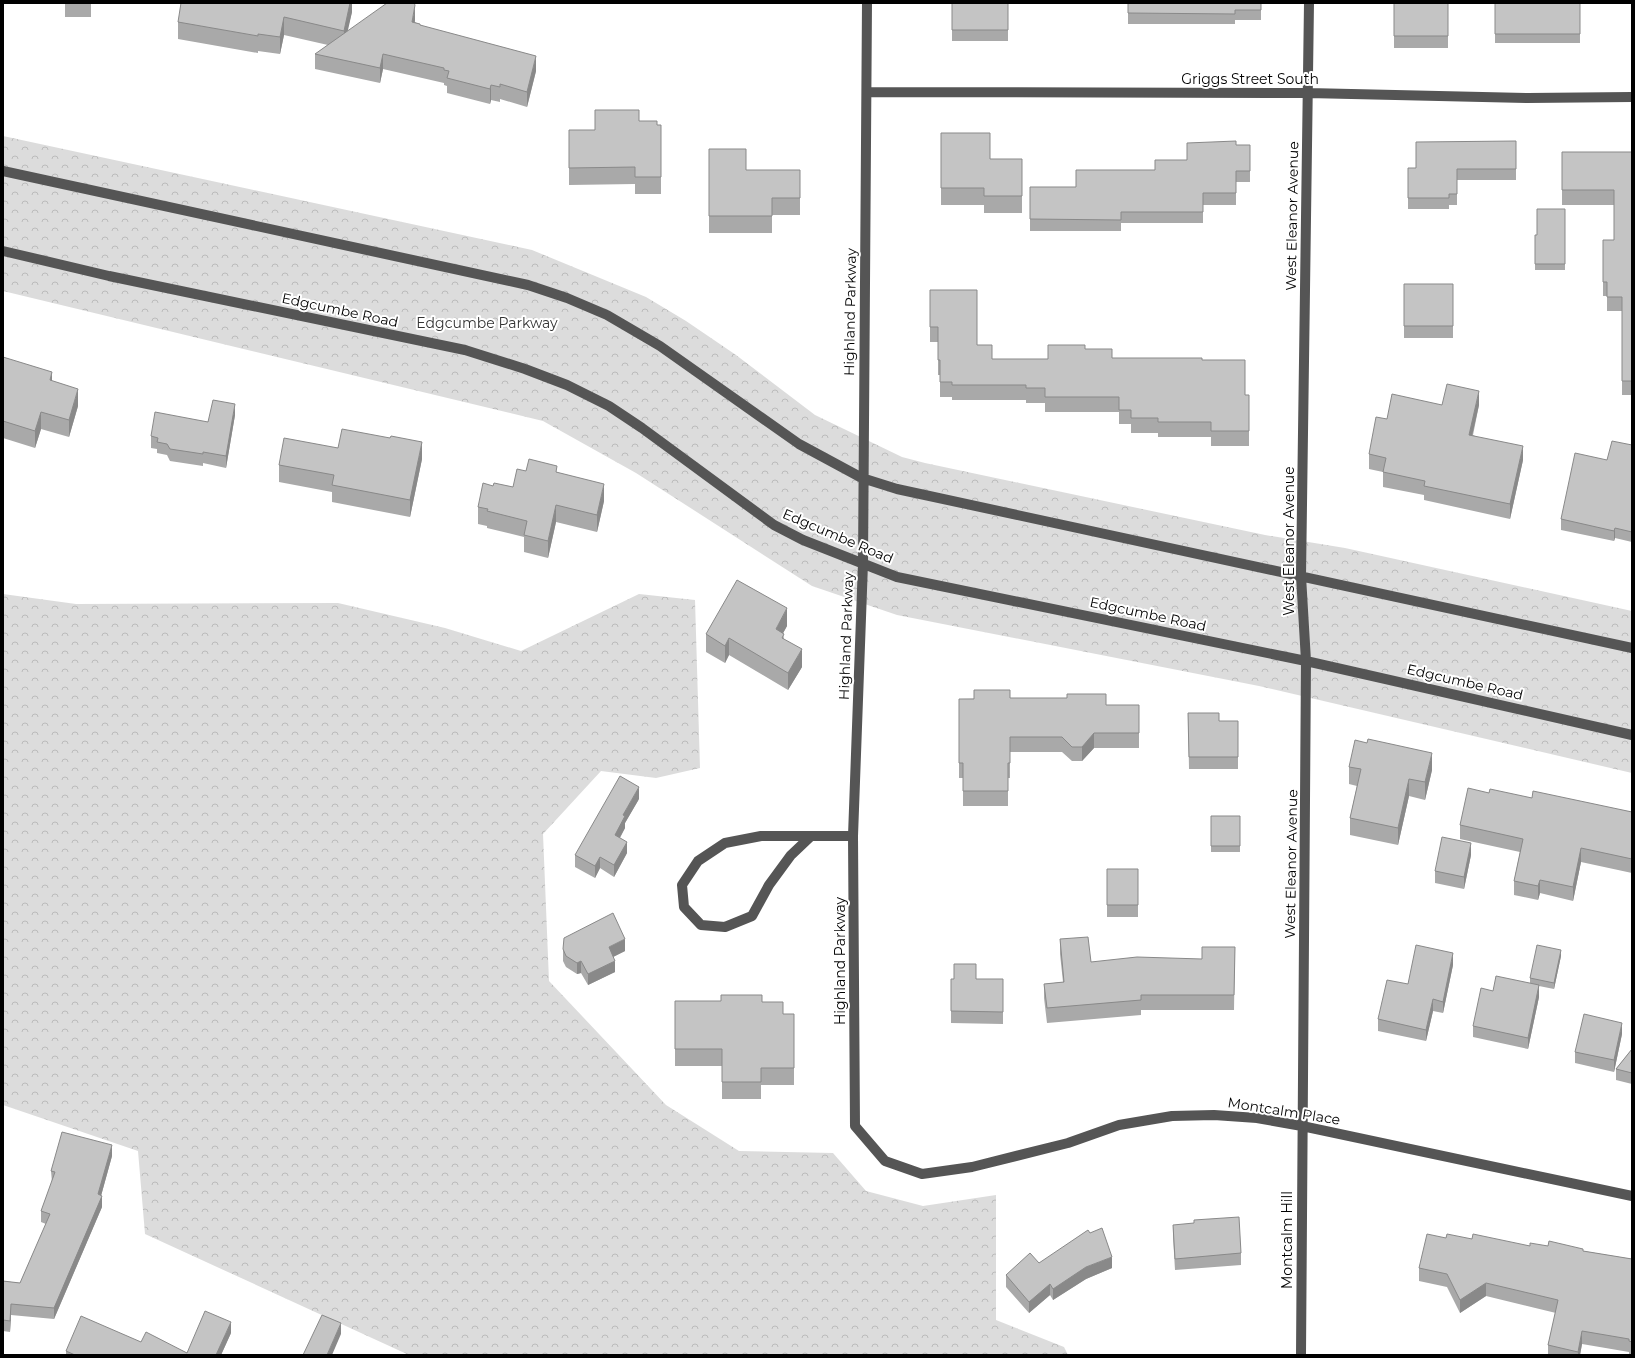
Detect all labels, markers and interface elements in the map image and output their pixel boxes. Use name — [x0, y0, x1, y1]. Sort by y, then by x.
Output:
street label: Griggs Street South — [1181, 70, 1319, 88]
street label: West Eleanor Avenue — [1282, 141, 1302, 291]
street label: Highland Parkway — [840, 247, 860, 376]
street label: Edgcumbe Road — [280, 289, 400, 331]
park label: Edgcumbe Parkway — [416, 314, 558, 332]
street label: West Eleanor Avenue — [1280, 466, 1298, 616]
street label: Edgcumbe Road — [780, 505, 896, 567]
street label: Highland Parkway — [835, 571, 857, 700]
street label: Edgcumbe Road — [1088, 593, 1208, 635]
street label: Edgcumbe Road — [1405, 660, 1525, 704]
street label: West Eleanor Avenue — [1281, 789, 1301, 939]
street label: Highland Parkway — [831, 897, 849, 1025]
street label: Montcalm Place — [1226, 1093, 1342, 1129]
street label: Montcalm Hill — [1278, 1191, 1296, 1289]

